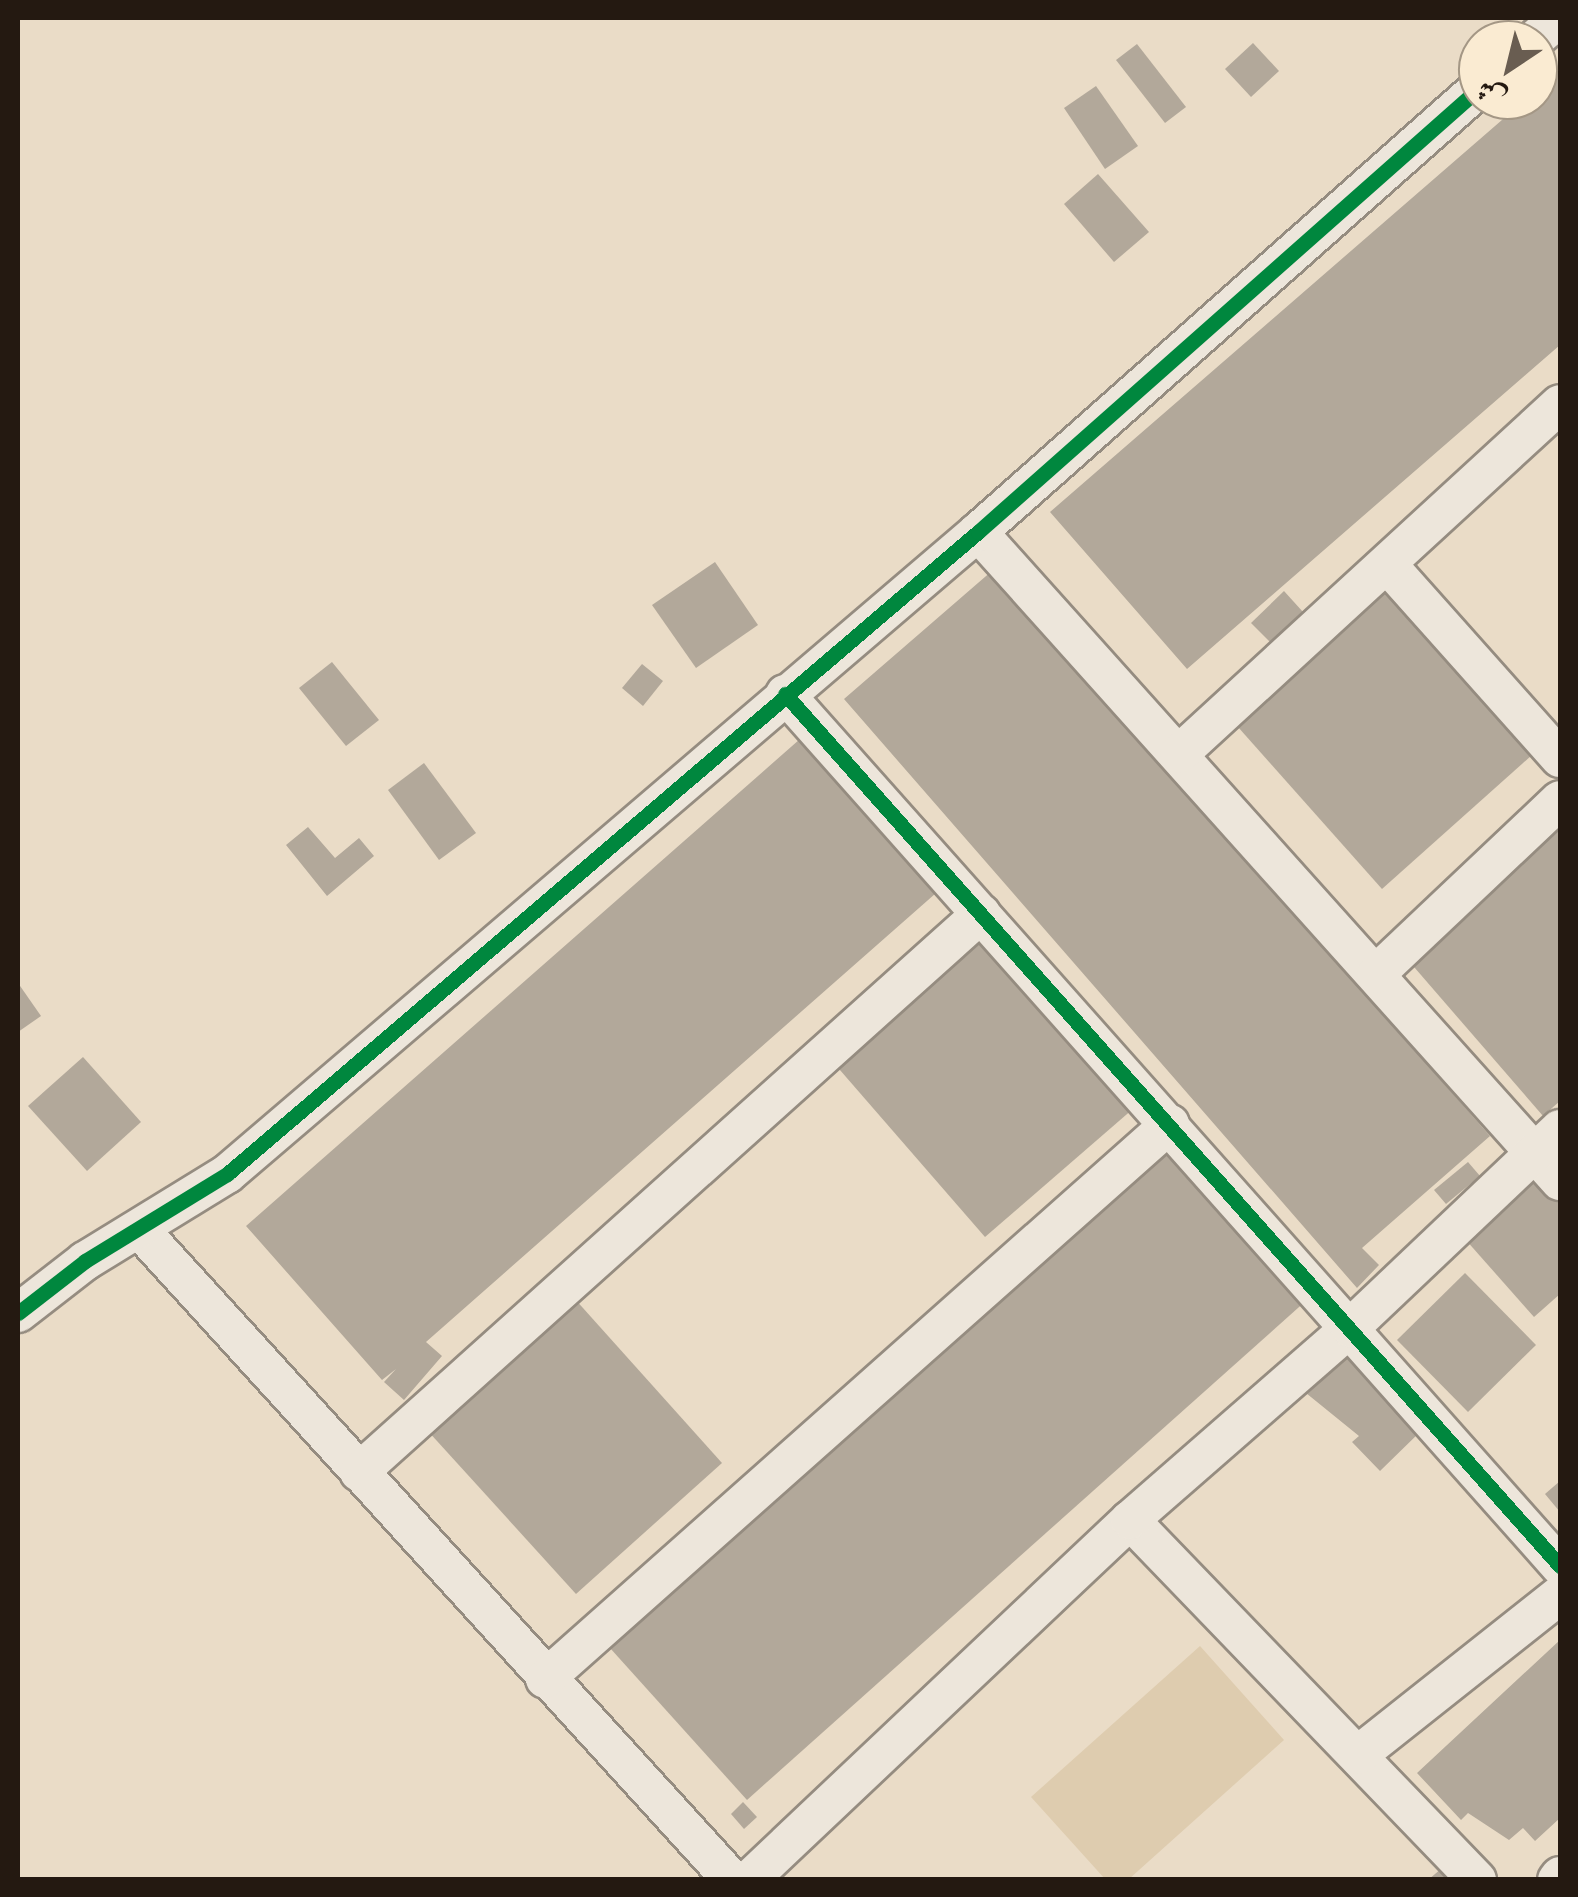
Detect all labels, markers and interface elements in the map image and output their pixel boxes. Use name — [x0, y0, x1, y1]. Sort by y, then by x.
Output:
north arrow — [1458, 20, 1558, 120]
text: ش — [1470, 71, 1513, 116]

